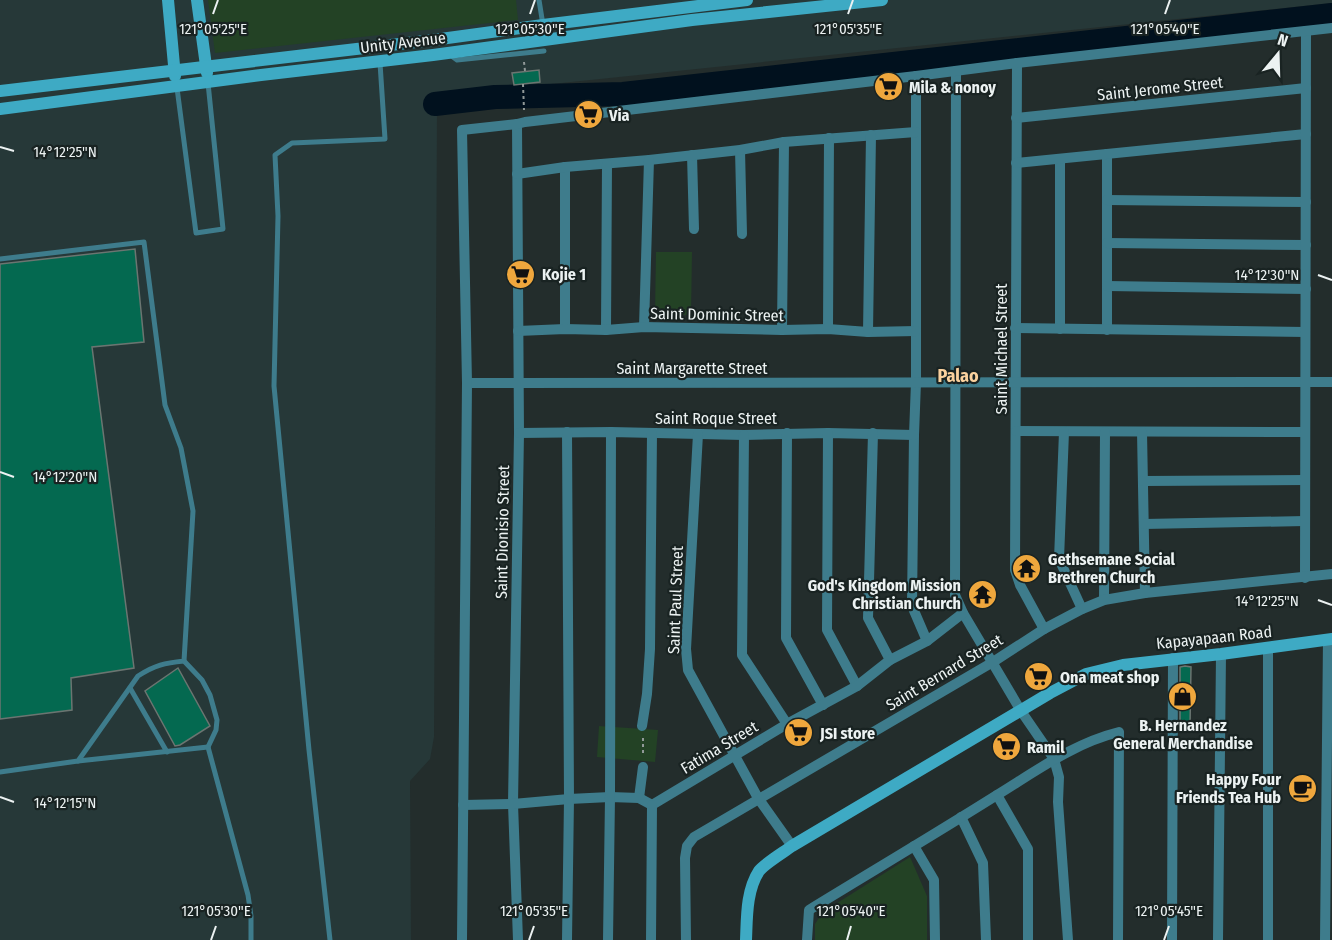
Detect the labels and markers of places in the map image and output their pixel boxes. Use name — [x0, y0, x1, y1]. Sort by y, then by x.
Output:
supermarket icon: Mila & nonoy — [872, 71, 904, 103]
place label: Mila & nonoy — [909, 78, 996, 97]
supermarket icon: Via — [572, 99, 604, 131]
place label: Via — [608, 106, 630, 125]
supermarket icon: Kojie 1 — [505, 258, 537, 290]
place label: Kojie 1 — [542, 265, 586, 284]
place label: Gethsemane Social Brethren Church — [1048, 550, 1175, 587]
temple icon: Gethsemane Social Brethren Church — [1011, 552, 1043, 584]
place label: God's Kingdom Mission Christian Church — [808, 576, 961, 613]
temple icon: God's Kingdom Mission Christian Church — [966, 578, 998, 610]
supermarket icon: Ona meat shop — [1023, 661, 1055, 693]
place label: Ona meat shop — [1060, 668, 1160, 687]
shop icon: B. Hernandez General Merchandise — [1167, 681, 1199, 713]
place label: B. Hernandez General Merchandise — [1113, 716, 1253, 753]
supermarket icon: JSI store — [783, 717, 815, 749]
place label: JSI store — [819, 724, 875, 743]
supermarket icon: Ramil — [990, 731, 1022, 763]
place label: Ramil — [1027, 738, 1065, 757]
place label: Happy Four Friends Tea Hub — [1176, 770, 1281, 807]
cafe icon: Happy Four Friends Tea Hub — [1286, 772, 1318, 804]

